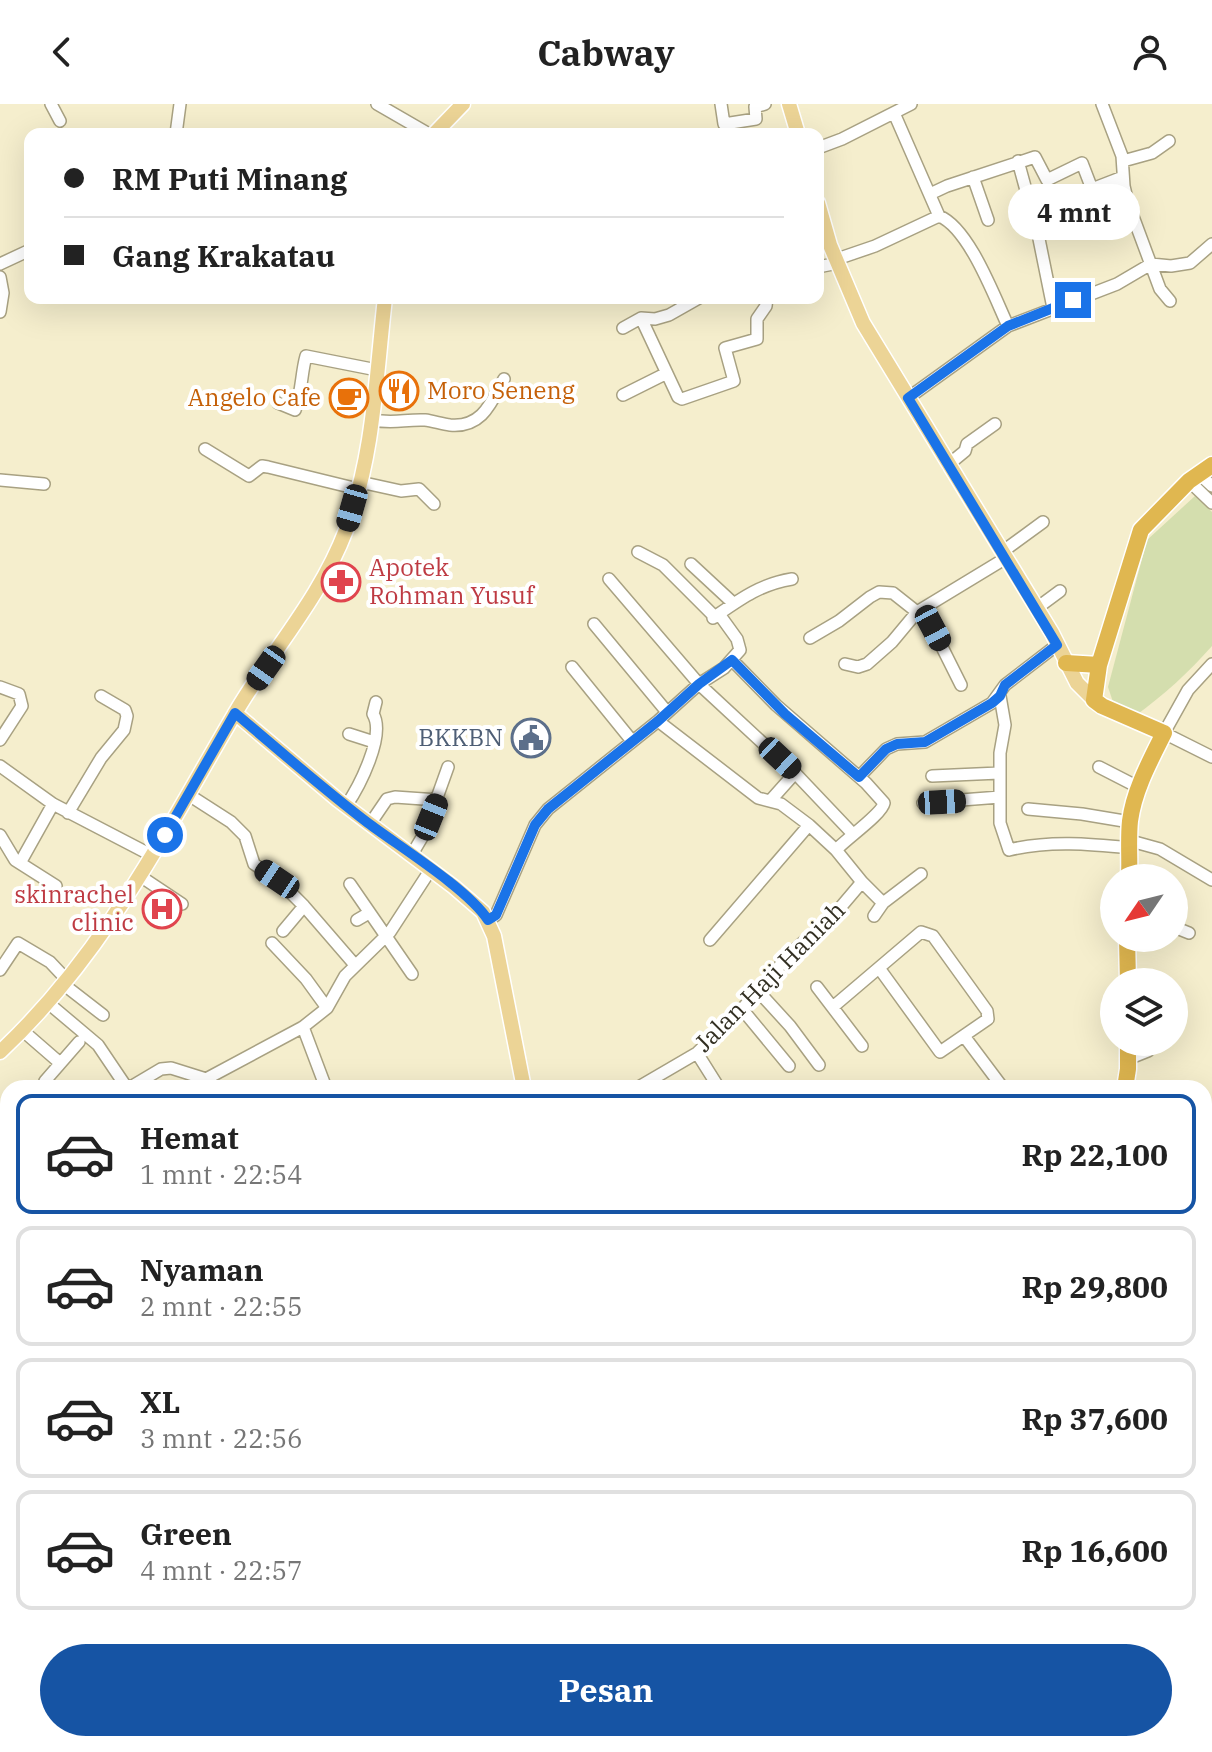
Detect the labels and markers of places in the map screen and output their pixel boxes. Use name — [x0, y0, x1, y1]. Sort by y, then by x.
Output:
restaurant icon: Moro Seneng — [378, 370, 420, 412]
place label: Moro Seneng — [427, 374, 575, 406]
cafe icon: Angelo Cafe — [328, 377, 370, 419]
place label: Angelo Cafe — [188, 381, 321, 413]
place label: Apotek Rohman Yusuf — [369, 551, 536, 611]
pharmacy icon: Apotek Rohman Yusuf — [320, 561, 362, 603]
public building icon: BKKBN — [510, 717, 552, 759]
place label: BKKBN — [418, 721, 503, 753]
place label: skinrachel clinic — [14, 878, 134, 938]
hospital icon: skinrachel clinic — [141, 888, 183, 930]

